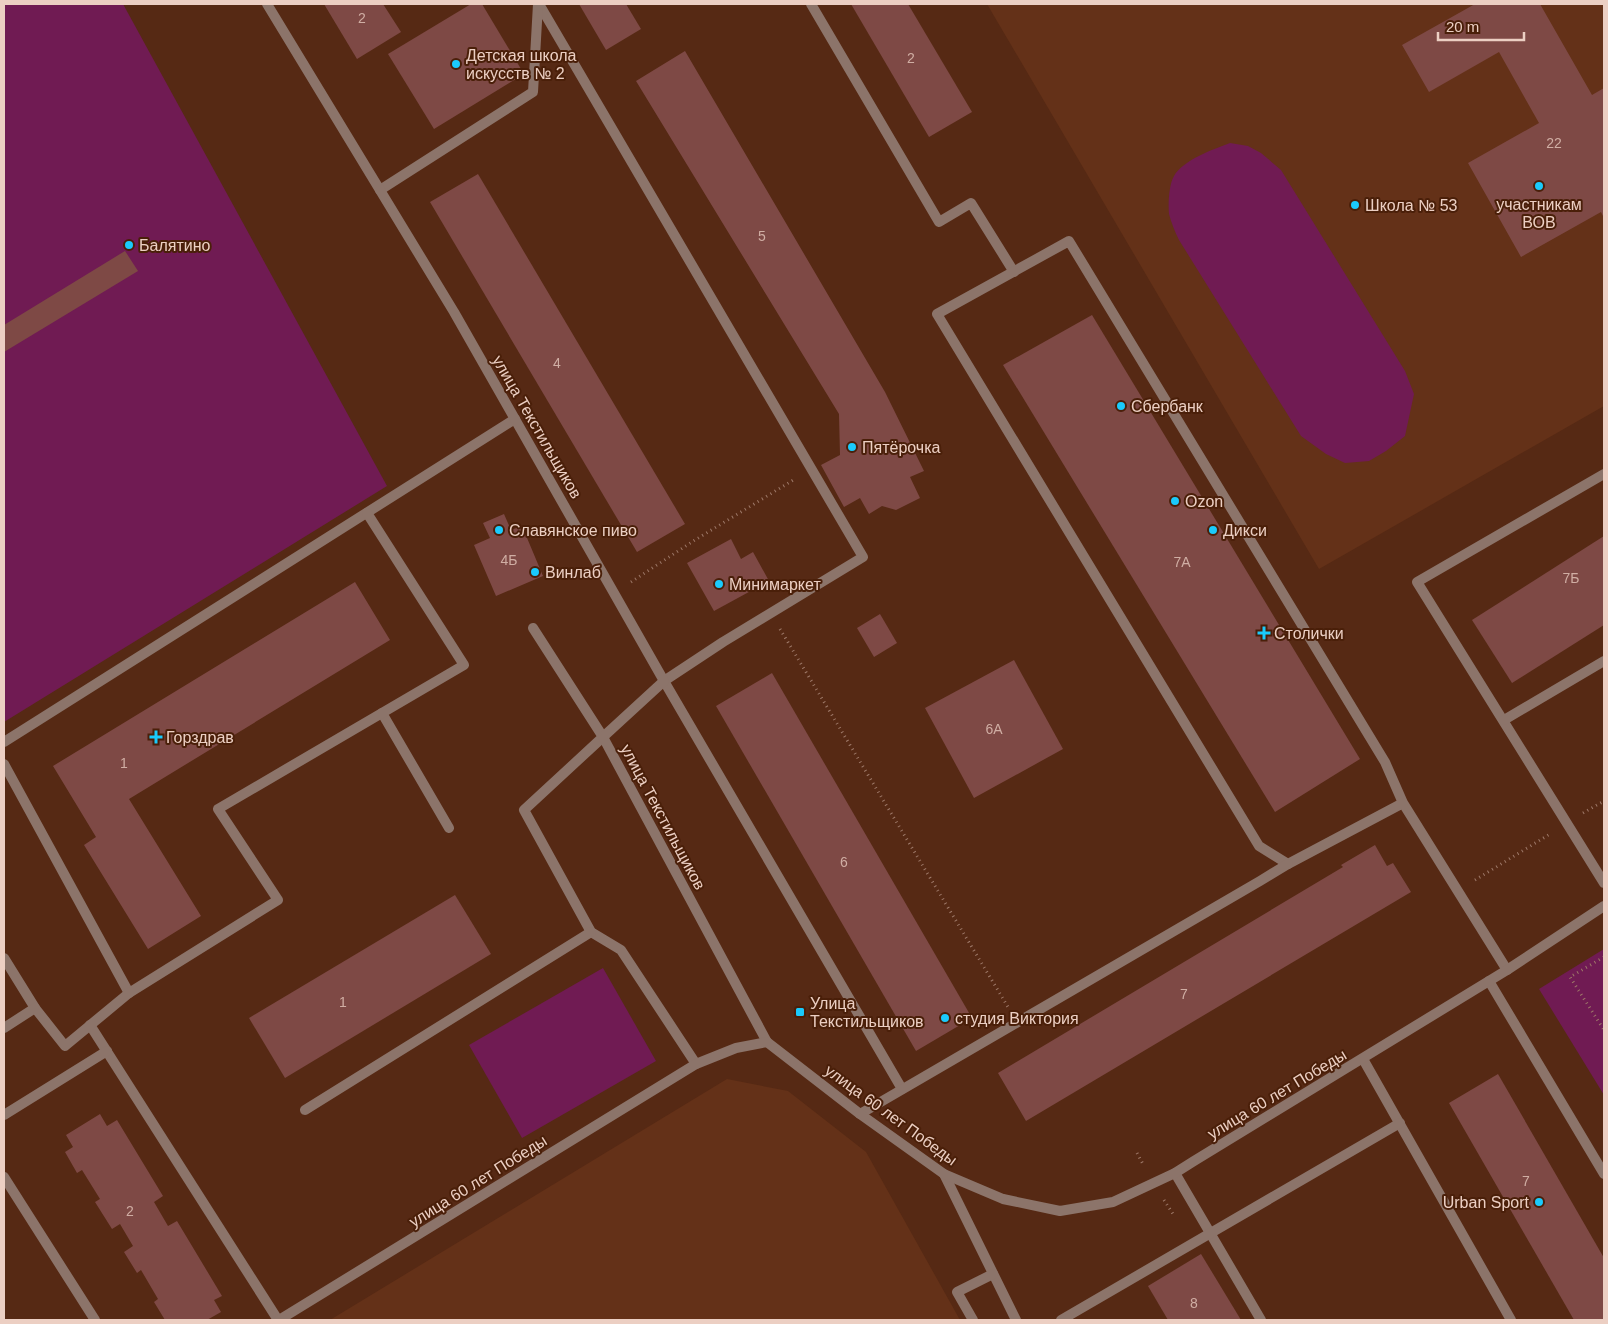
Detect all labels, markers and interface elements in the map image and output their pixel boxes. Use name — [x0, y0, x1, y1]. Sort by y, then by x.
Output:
house number: 2 — [358, 10, 366, 26]
scale bar — [1438, 10, 1524, 42]
text: 20 m — [1446, 18, 1479, 35]
place label: Детская школа искусств № 2 — [466, 47, 577, 82]
house number: 2 — [907, 50, 915, 66]
marker: Детская школа искусств № 2 — [450, 58, 462, 70]
house number: 22 — [1546, 135, 1562, 151]
marker: участникам ВОВ — [1533, 180, 1545, 192]
place label: участникам ВОВ — [1496, 196, 1582, 231]
place label: Школа № 53 — [1365, 197, 1458, 214]
marker: Школа № 53 — [1349, 199, 1361, 211]
house number: 5 — [758, 228, 766, 244]
place label: Балятино — [139, 237, 211, 254]
marker: Балятино — [123, 239, 135, 251]
street label: улица Текстильщиков — [489, 353, 585, 501]
house number: 4 — [553, 355, 561, 371]
place label: Сбербанк — [1131, 398, 1204, 415]
marker: Сбербанк — [1115, 400, 1127, 412]
place label: Пятёрочка — [862, 439, 941, 456]
marker: Пятёрочка — [846, 441, 858, 453]
place label: Ozon — [1185, 493, 1223, 510]
marker: Ozon — [1169, 495, 1181, 507]
place label: Славянское пиво — [509, 522, 637, 539]
place label: Дикси — [1223, 522, 1267, 539]
marker: Славянское пиво — [493, 524, 505, 536]
marker: Дикси — [1207, 524, 1219, 536]
house number: 4Б — [501, 552, 517, 568]
house number: 7А — [1173, 554, 1191, 570]
place label: Винлаб — [545, 564, 601, 581]
marker: Винлаб — [529, 566, 541, 578]
house number: 7Б — [1563, 570, 1579, 586]
place label: Минимаркет — [729, 576, 821, 593]
marker: Минимаркет — [713, 578, 725, 590]
place label: Столички — [1274, 625, 1344, 642]
marker: Столички — [1258, 627, 1270, 639]
house number: 6А — [985, 721, 1003, 737]
place label: Горздрав — [166, 729, 234, 746]
marker: Горздрав — [150, 731, 162, 743]
street label: улица Текстильщиков — [617, 741, 709, 893]
house number: 1 — [120, 755, 128, 771]
house number: 6 — [840, 854, 848, 870]
house number: 7 — [1180, 986, 1188, 1002]
house number: 1 — [339, 994, 347, 1010]
place label: Улица Текстильщиков — [810, 995, 924, 1030]
marker: Улица Текстильщиков — [794, 1006, 806, 1018]
place label: студия Виктория — [955, 1010, 1079, 1027]
marker: студия Виктория — [939, 1012, 951, 1024]
street label: улица 60 лет Победы — [1205, 1046, 1349, 1142]
street label: улица 60 лет Победы — [822, 1061, 960, 1169]
street label: улица 60 лет Победы — [406, 1132, 550, 1230]
house number: 7 — [1522, 1173, 1530, 1189]
place label: Urban Sport — [1443, 1194, 1530, 1211]
marker: Urban Sport — [1533, 1196, 1545, 1208]
house number: 2 — [126, 1203, 134, 1219]
house number: 8 — [1190, 1295, 1198, 1311]

